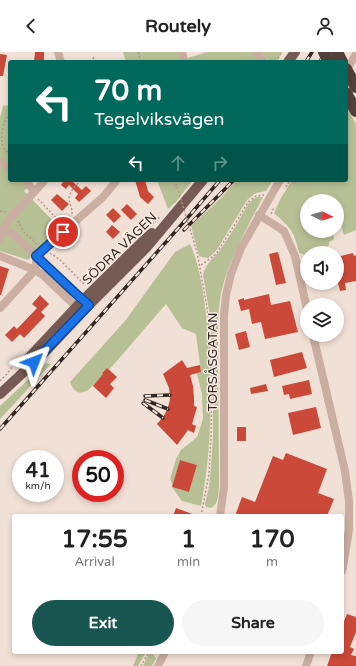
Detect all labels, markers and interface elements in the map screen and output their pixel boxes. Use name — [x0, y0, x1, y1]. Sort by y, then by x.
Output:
icon: back — [20, 15, 42, 37]
text: Routely — [145, 15, 211, 37]
icon: person — [314, 15, 336, 37]
text: 70 m — [94, 74, 162, 108]
icon: left — [28, 76, 80, 128]
text: Tegelviksvägen — [94, 108, 224, 130]
icon: left — [125, 152, 147, 174]
icon: ahead — [167, 152, 189, 174]
icon: right — [209, 152, 231, 174]
north arrow — [300, 194, 344, 238]
map controls — [300, 194, 344, 342]
street label: SÖDRA VÄGEN — [79, 209, 160, 288]
pin — [46, 215, 80, 249]
icon: arrive — [52, 221, 74, 243]
button: sound — [300, 246, 344, 290]
button: layers — [300, 298, 344, 342]
street label: TORSÅSGATAN — [204, 312, 221, 412]
position arrow — [13, 341, 55, 383]
speed limit sign: 50 — [72, 450, 124, 502]
text: 41 — [25, 459, 51, 483]
text: km/h — [25, 480, 51, 492]
text: 17:55 — [61, 525, 128, 554]
text: 1 — [181, 525, 196, 554]
text: 170 — [249, 525, 295, 554]
text: Arrival — [74, 554, 115, 570]
text: min — [177, 554, 200, 570]
text: m — [266, 554, 278, 570]
button: Exit — [32, 600, 174, 646]
button: Share — [182, 600, 324, 646]

